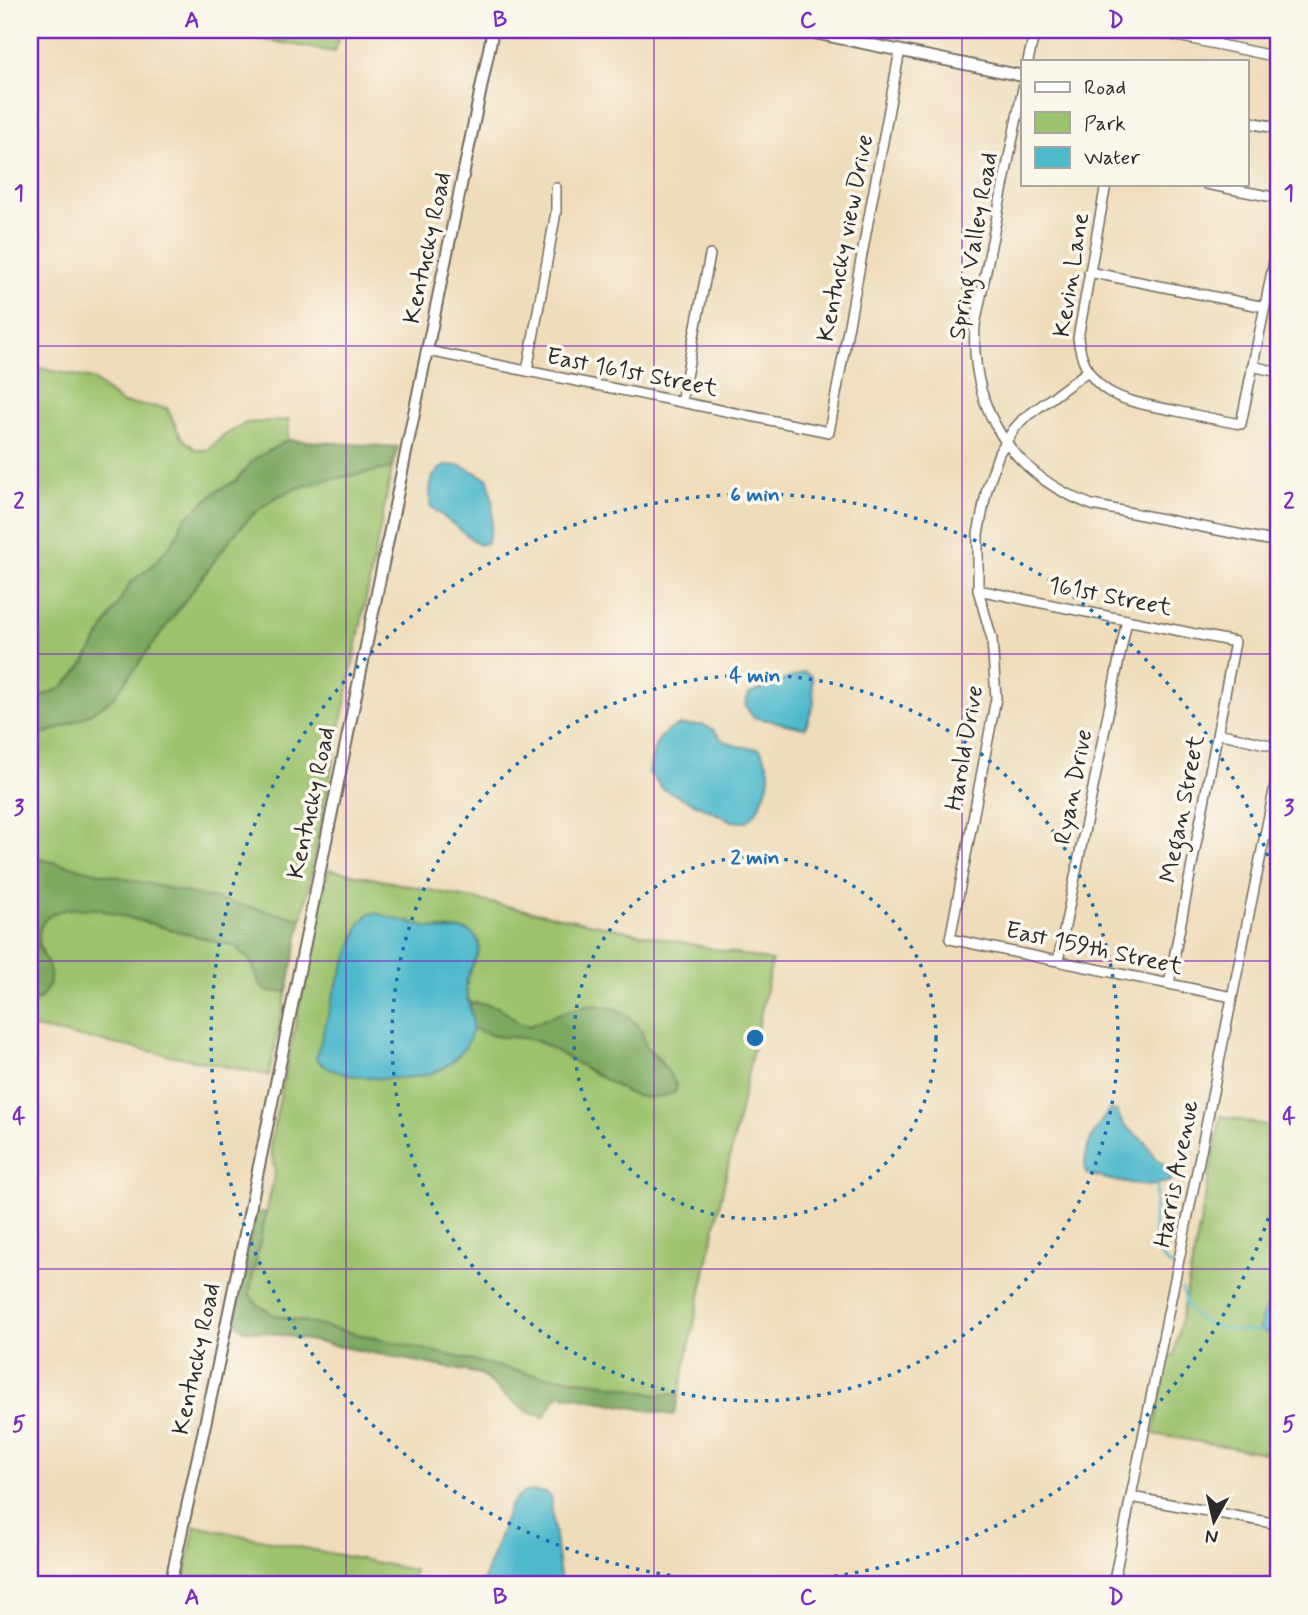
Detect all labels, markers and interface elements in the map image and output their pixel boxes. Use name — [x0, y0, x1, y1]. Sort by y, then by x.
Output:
text: A — [184, 6, 200, 36]
text: B — [493, 6, 508, 36]
text: C — [800, 6, 817, 36]
text: D — [1108, 6, 1124, 36]
legend — [1021, 60, 1248, 186]
text: Road — [1084, 74, 1126, 102]
text: Park — [1084, 110, 1126, 138]
street label: Kentucky view Drive — [811, 132, 881, 344]
text: Water — [1084, 144, 1140, 172]
street label: Spring Valley Road — [942, 150, 1009, 342]
street label: Kentucky Road — [397, 169, 459, 327]
text: 1 — [14, 179, 24, 209]
text: 1 — [1284, 179, 1294, 209]
street label: Kevin Lane — [1047, 210, 1097, 339]
street label: East 161st Street — [544, 341, 720, 405]
text: 6 min — [730, 481, 780, 509]
text: 2 — [13, 487, 25, 517]
text: 2 — [1283, 487, 1295, 517]
street label: 161st Street — [1046, 570, 1174, 624]
text: 4 min — [729, 662, 781, 690]
street label: Harold Drive — [939, 683, 991, 813]
street label: Kentucky Road — [281, 724, 343, 882]
street label: Ryan Drive — [1048, 727, 1100, 847]
street label: Megan Street — [1154, 733, 1215, 886]
text: 3 — [14, 794, 25, 824]
text: 3 — [1284, 794, 1295, 824]
text: 2 min — [730, 844, 780, 872]
street label: East 159th Street — [1003, 915, 1185, 983]
centre of rings — [743, 1026, 767, 1050]
street label: Harris Avenue — [1148, 1098, 1206, 1250]
text: 4 — [12, 1102, 26, 1132]
text: 4 — [1282, 1102, 1296, 1132]
street label: Kentucky Road — [166, 1280, 228, 1438]
text: 5 — [12, 1410, 26, 1440]
text: 5 — [1282, 1410, 1296, 1440]
north arrow — [1178, 1486, 1248, 1556]
text: N — [1204, 1523, 1220, 1550]
text: A — [184, 1583, 200, 1613]
text: B — [493, 1583, 508, 1613]
text: C — [800, 1583, 817, 1613]
text: D — [1108, 1583, 1124, 1613]

